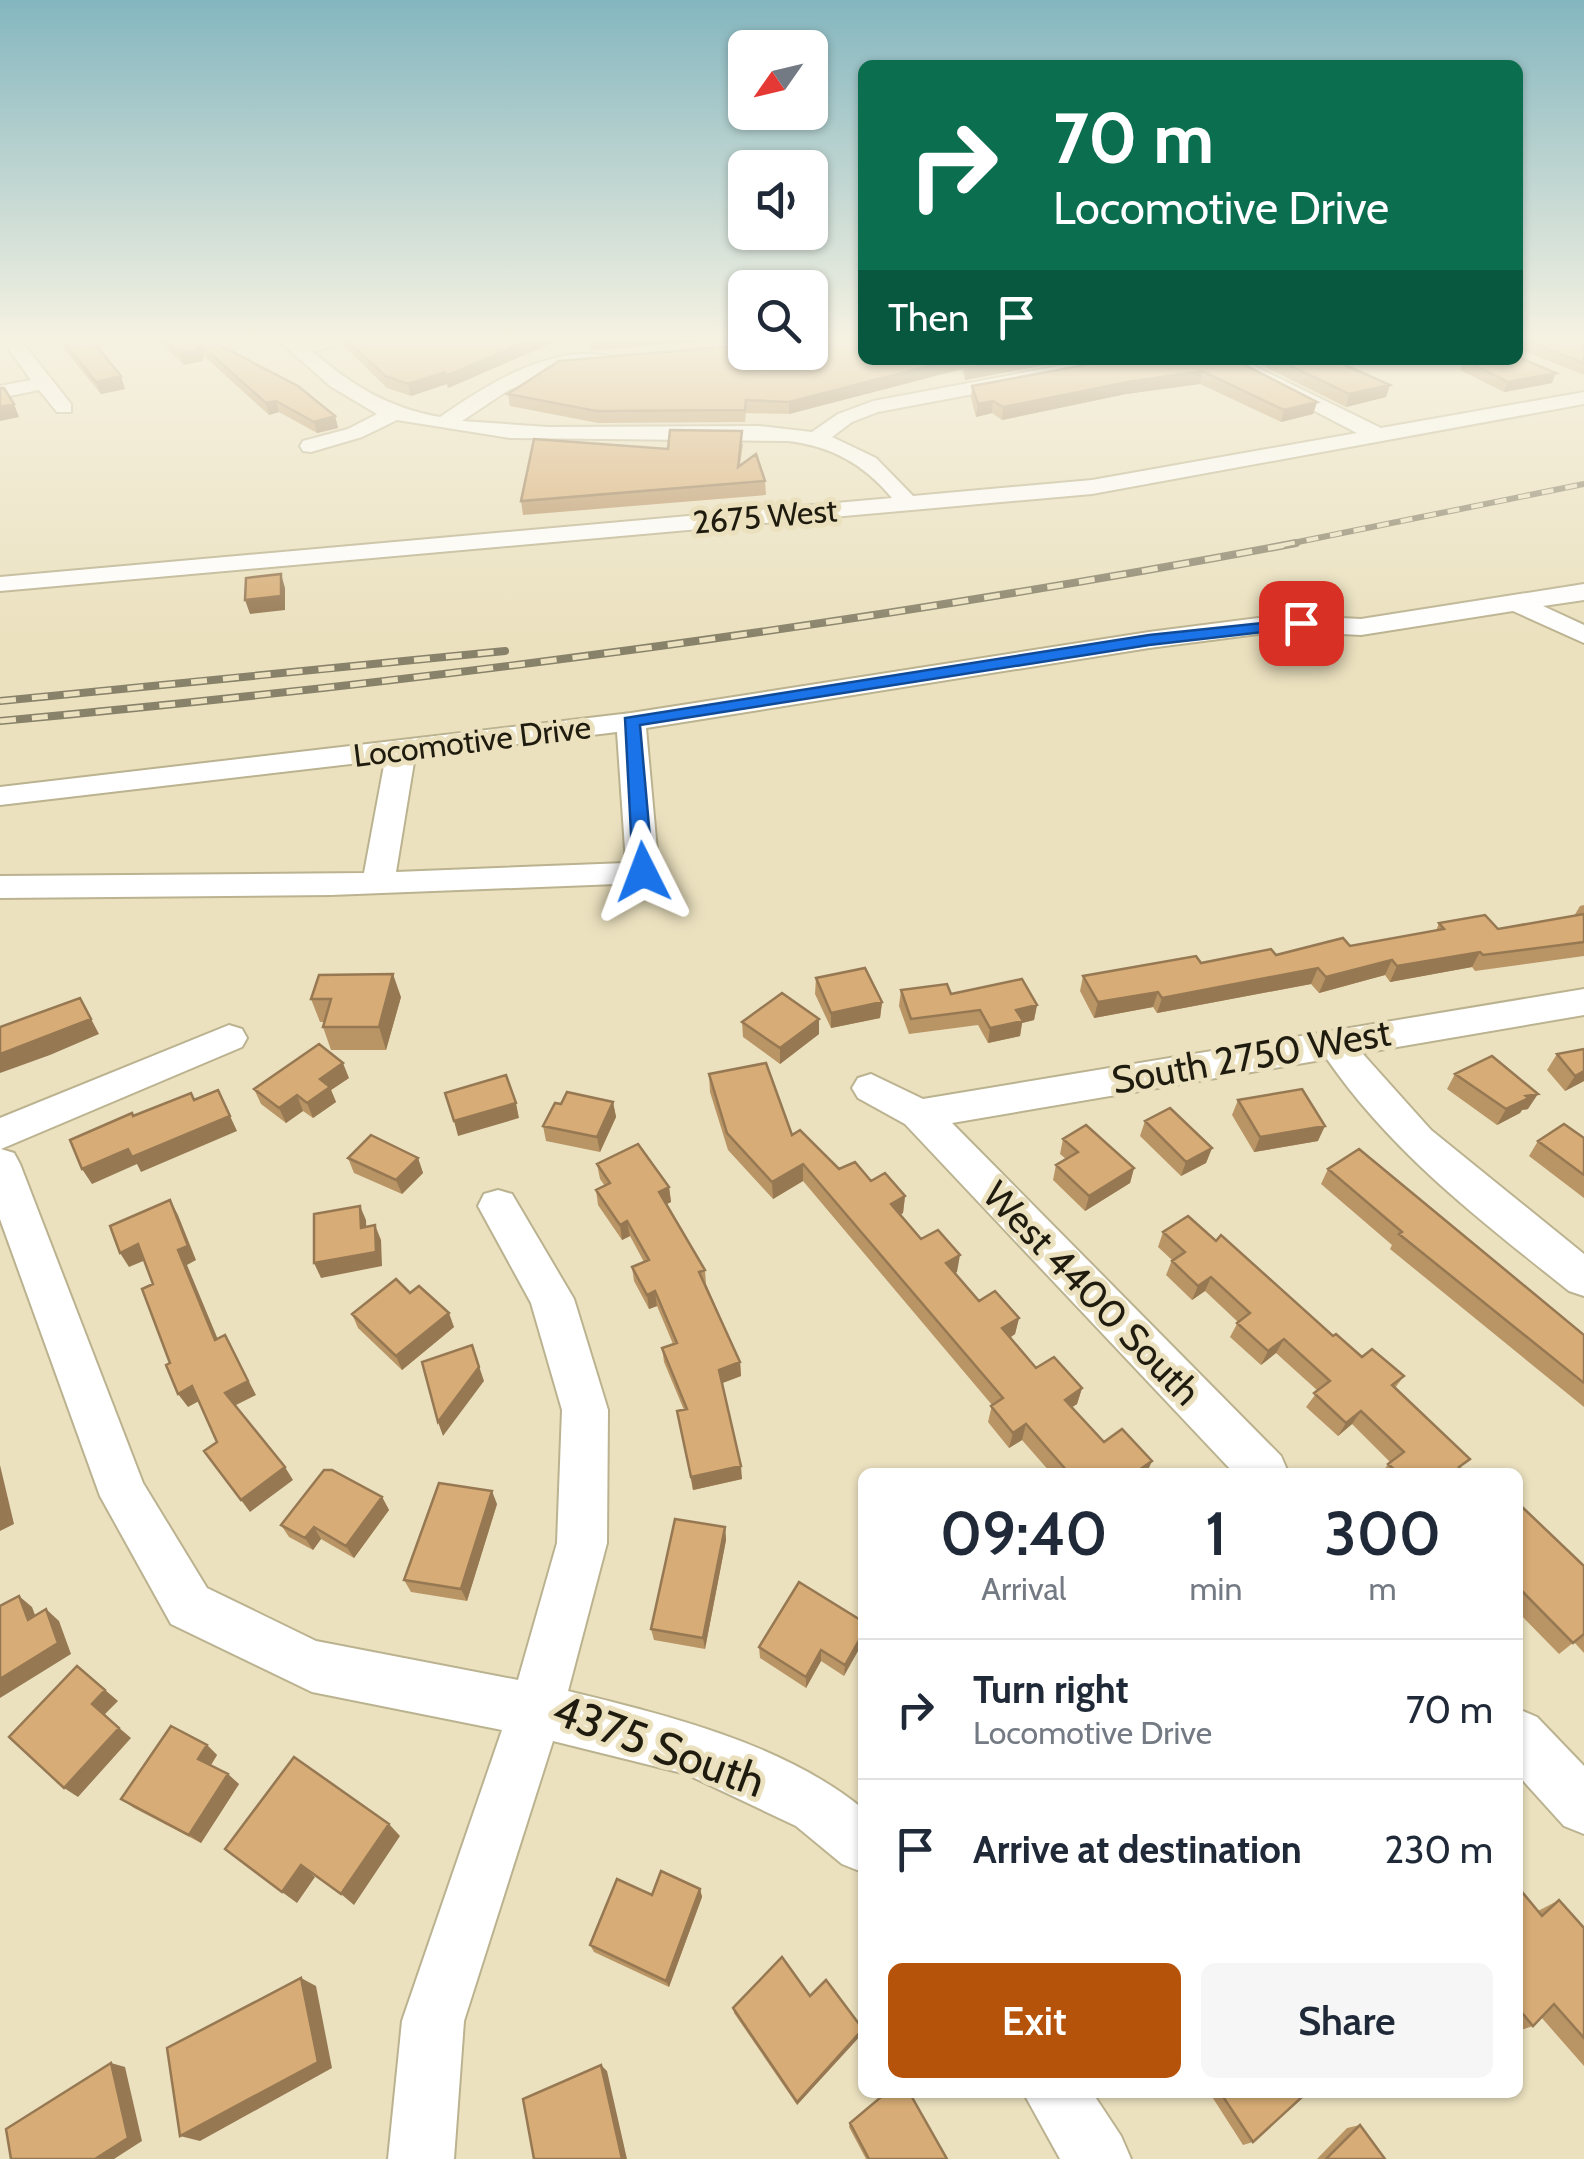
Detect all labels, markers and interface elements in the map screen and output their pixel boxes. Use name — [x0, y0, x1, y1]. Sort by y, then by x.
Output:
north arrow — [728, 30, 828, 130]
map controls — [728, 30, 828, 370]
text: 70 m — [1053, 95, 1214, 181]
icon: right — [888, 100, 1018, 230]
button: sound — [728, 150, 828, 250]
text: Locomotive Drive — [1053, 181, 1389, 235]
button: search — [728, 270, 828, 370]
icon: arrive — [989, 290, 1044, 345]
text: Then — [888, 294, 969, 341]
street label: 2675 West — [691, 490, 839, 542]
pin — [1259, 581, 1344, 666]
icon: arrive — [1274, 596, 1329, 651]
street label: Locomotive Drive — [351, 707, 593, 775]
position arrow — [591, 820, 695, 924]
street label: South 2750 West — [1108, 1008, 1394, 1104]
street label: West 4400 South — [973, 1171, 1211, 1415]
text: 09:40 — [940, 1497, 1108, 1570]
text: 1 — [1205, 1497, 1227, 1570]
text: 300 — [1324, 1497, 1441, 1570]
text: Arrival — [981, 1569, 1066, 1608]
text: min — [1190, 1569, 1242, 1608]
text: m — [1369, 1569, 1397, 1608]
text: Turn right — [973, 1666, 1129, 1713]
street label: 4375 South — [546, 1682, 772, 1808]
icon: right — [888, 1682, 943, 1737]
text: 70 m — [1406, 1686, 1493, 1733]
text: Locomotive Drive — [973, 1713, 1212, 1752]
icon: arrive — [888, 1822, 943, 1877]
text: Arrive at destination — [973, 1826, 1302, 1873]
text: 230 m — [1384, 1826, 1493, 1873]
button: Exit — [888, 1963, 1181, 2078]
button: Share — [1201, 1963, 1493, 2078]

